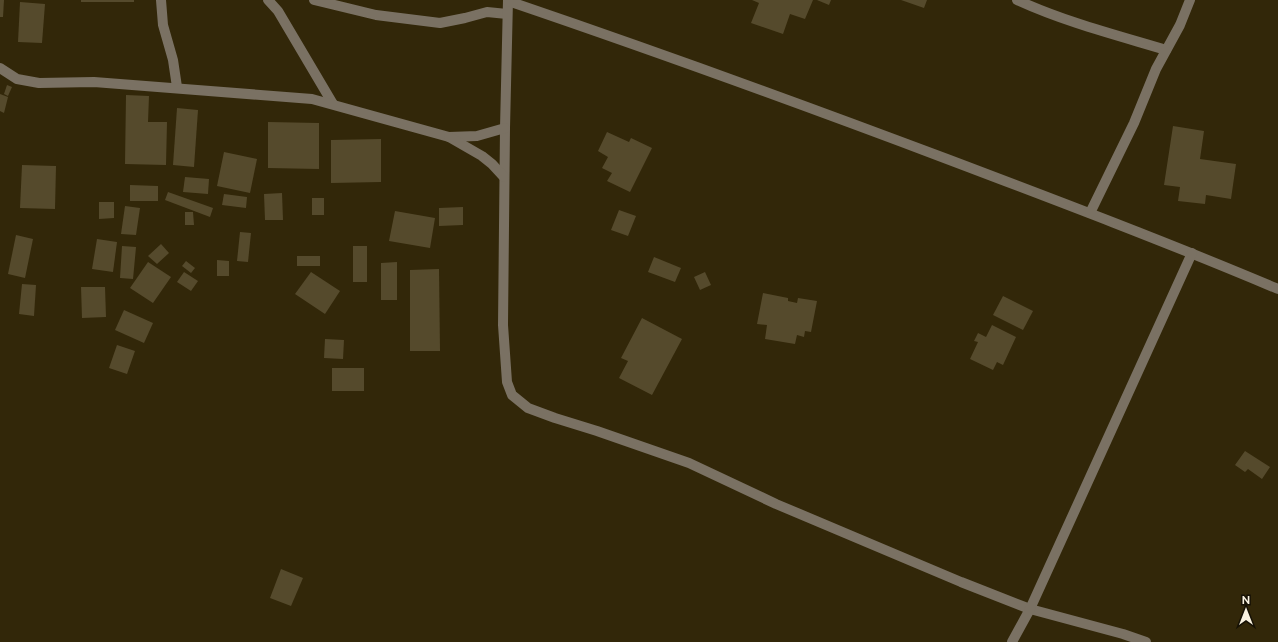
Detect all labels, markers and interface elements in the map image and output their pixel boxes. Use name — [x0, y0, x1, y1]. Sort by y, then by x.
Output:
north arrow — [1226, 590, 1266, 630]
text: N — [1242, 594, 1250, 607]

